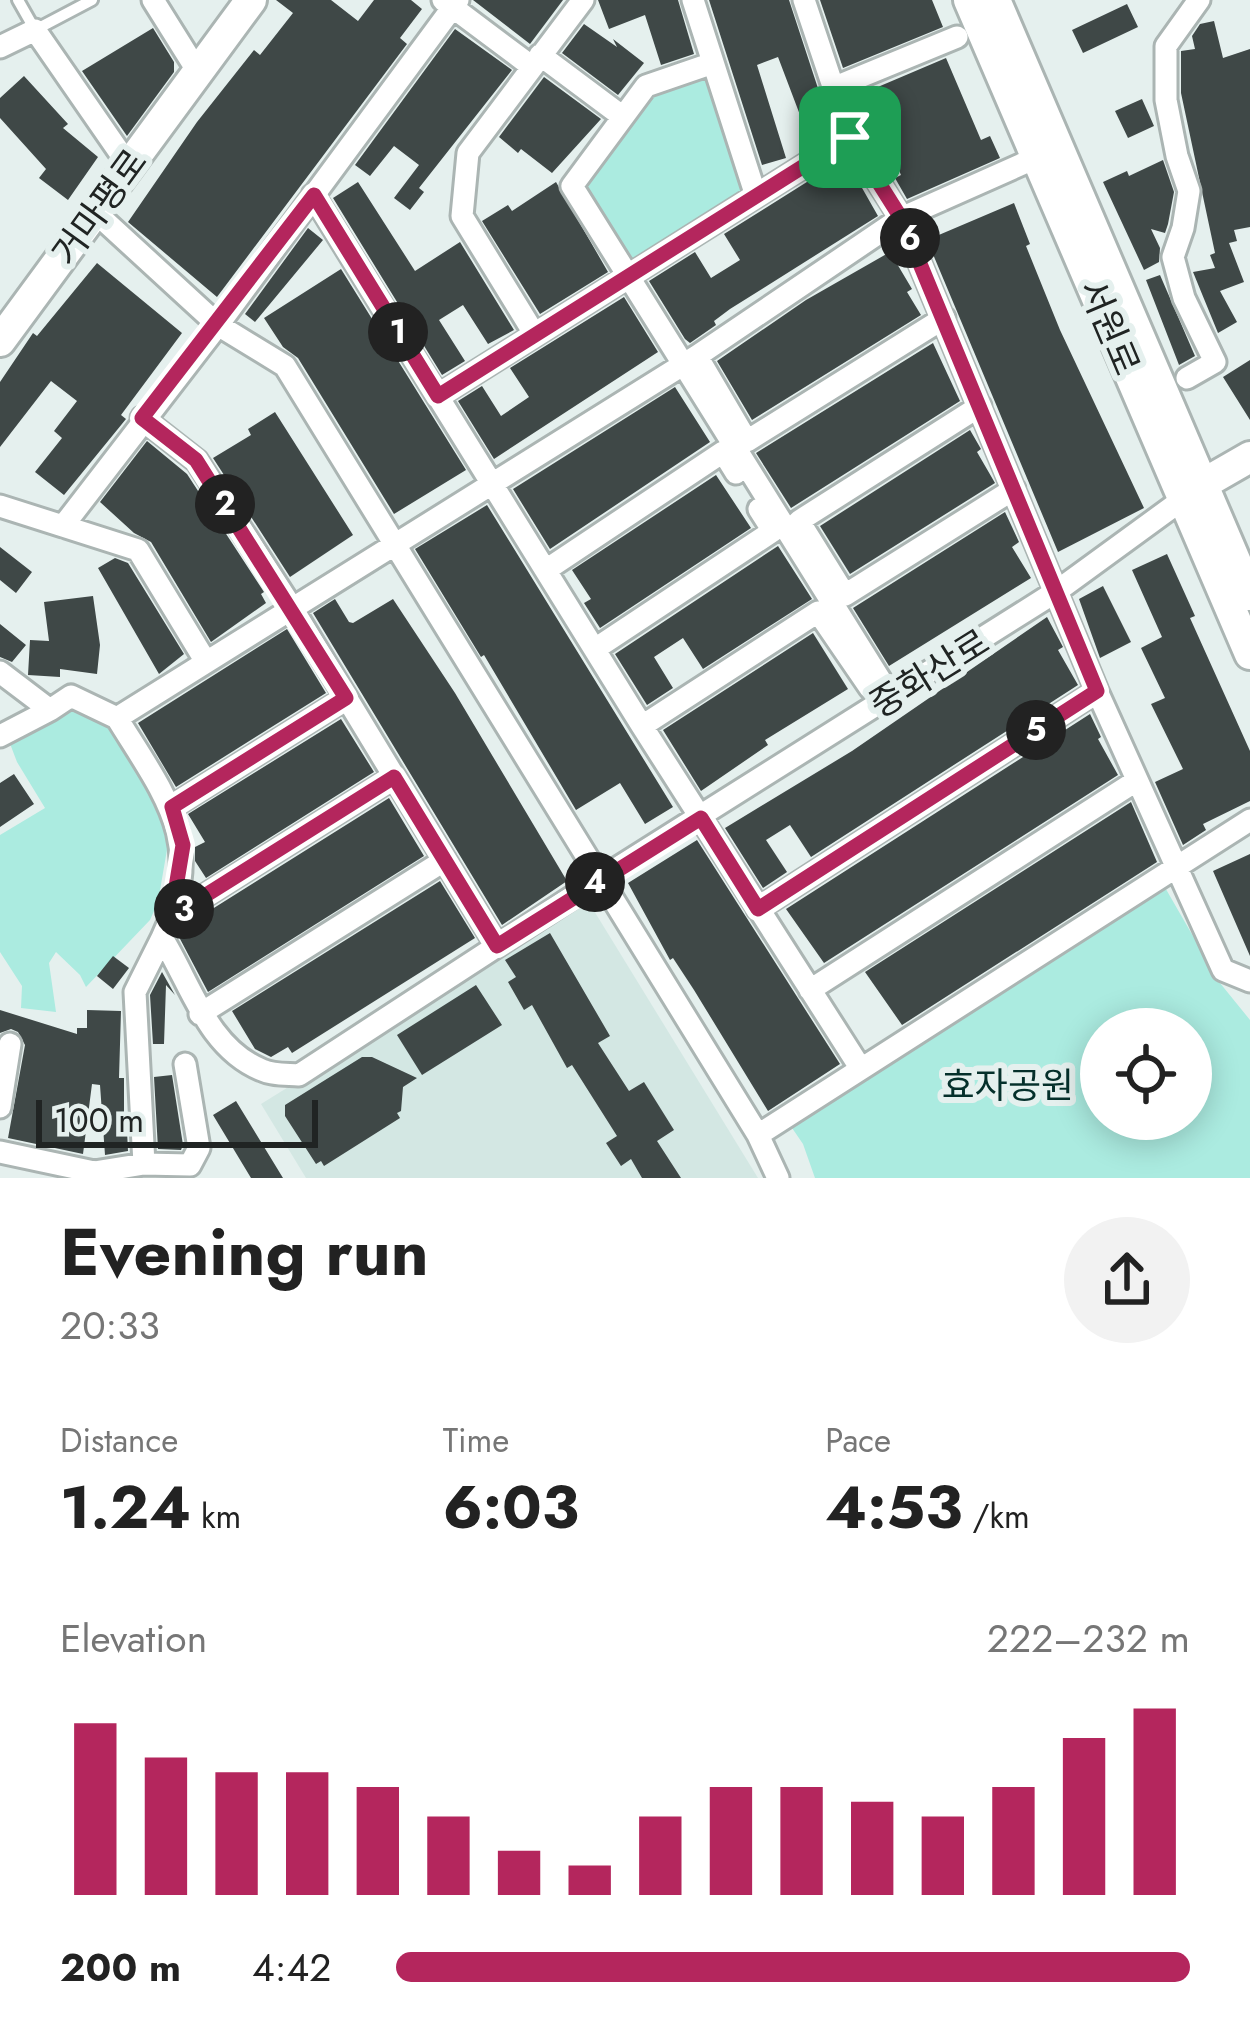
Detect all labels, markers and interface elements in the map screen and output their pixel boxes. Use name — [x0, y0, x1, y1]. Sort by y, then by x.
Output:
pin — [799, 86, 901, 188]
icon: arrive — [817, 104, 883, 170]
street label: 거마평로 — [39, 138, 159, 276]
pin: 6 — [880, 208, 940, 268]
text: 6 — [899, 214, 921, 261]
street label: 서원로 — [1067, 271, 1153, 383]
pin: 1 — [368, 302, 428, 362]
text: 1 — [390, 308, 406, 355]
pin: 2 — [195, 474, 255, 534]
text: 2 — [214, 480, 236, 527]
street label: 중화산로 — [859, 616, 999, 730]
pin: 5 — [1006, 700, 1066, 760]
text: 5 — [1025, 706, 1047, 753]
pin: 4 — [565, 852, 625, 912]
text: 4 — [583, 858, 607, 905]
pin: 3 — [154, 879, 214, 939]
text: 3 — [174, 885, 194, 932]
map controls — [1080, 1008, 1212, 1140]
button: locate — [1080, 1008, 1212, 1140]
park label: 효자공원 — [942, 1059, 1074, 1111]
scale bar — [36, 1094, 318, 1147]
text: 100 m — [54, 1097, 144, 1144]
text: Evening run — [60, 1204, 429, 1300]
button: share — [1064, 1217, 1190, 1343]
text: 20:33 — [60, 1297, 160, 1354]
text: Distance — [60, 1417, 178, 1464]
text: Time — [443, 1417, 509, 1464]
text: Pace — [825, 1417, 891, 1464]
text: 1.24 — [60, 1464, 191, 1551]
text: 6:03 — [443, 1464, 579, 1551]
text: 4:53 — [825, 1464, 963, 1551]
text: km — [191, 1493, 241, 1540]
text: /km — [963, 1493, 1030, 1540]
text: Elevation — [60, 1610, 207, 1667]
text: 222–232 m — [987, 1610, 1190, 1667]
text: 200 m — [60, 1939, 181, 1996]
text: 4:42 — [252, 1939, 331, 1996]

